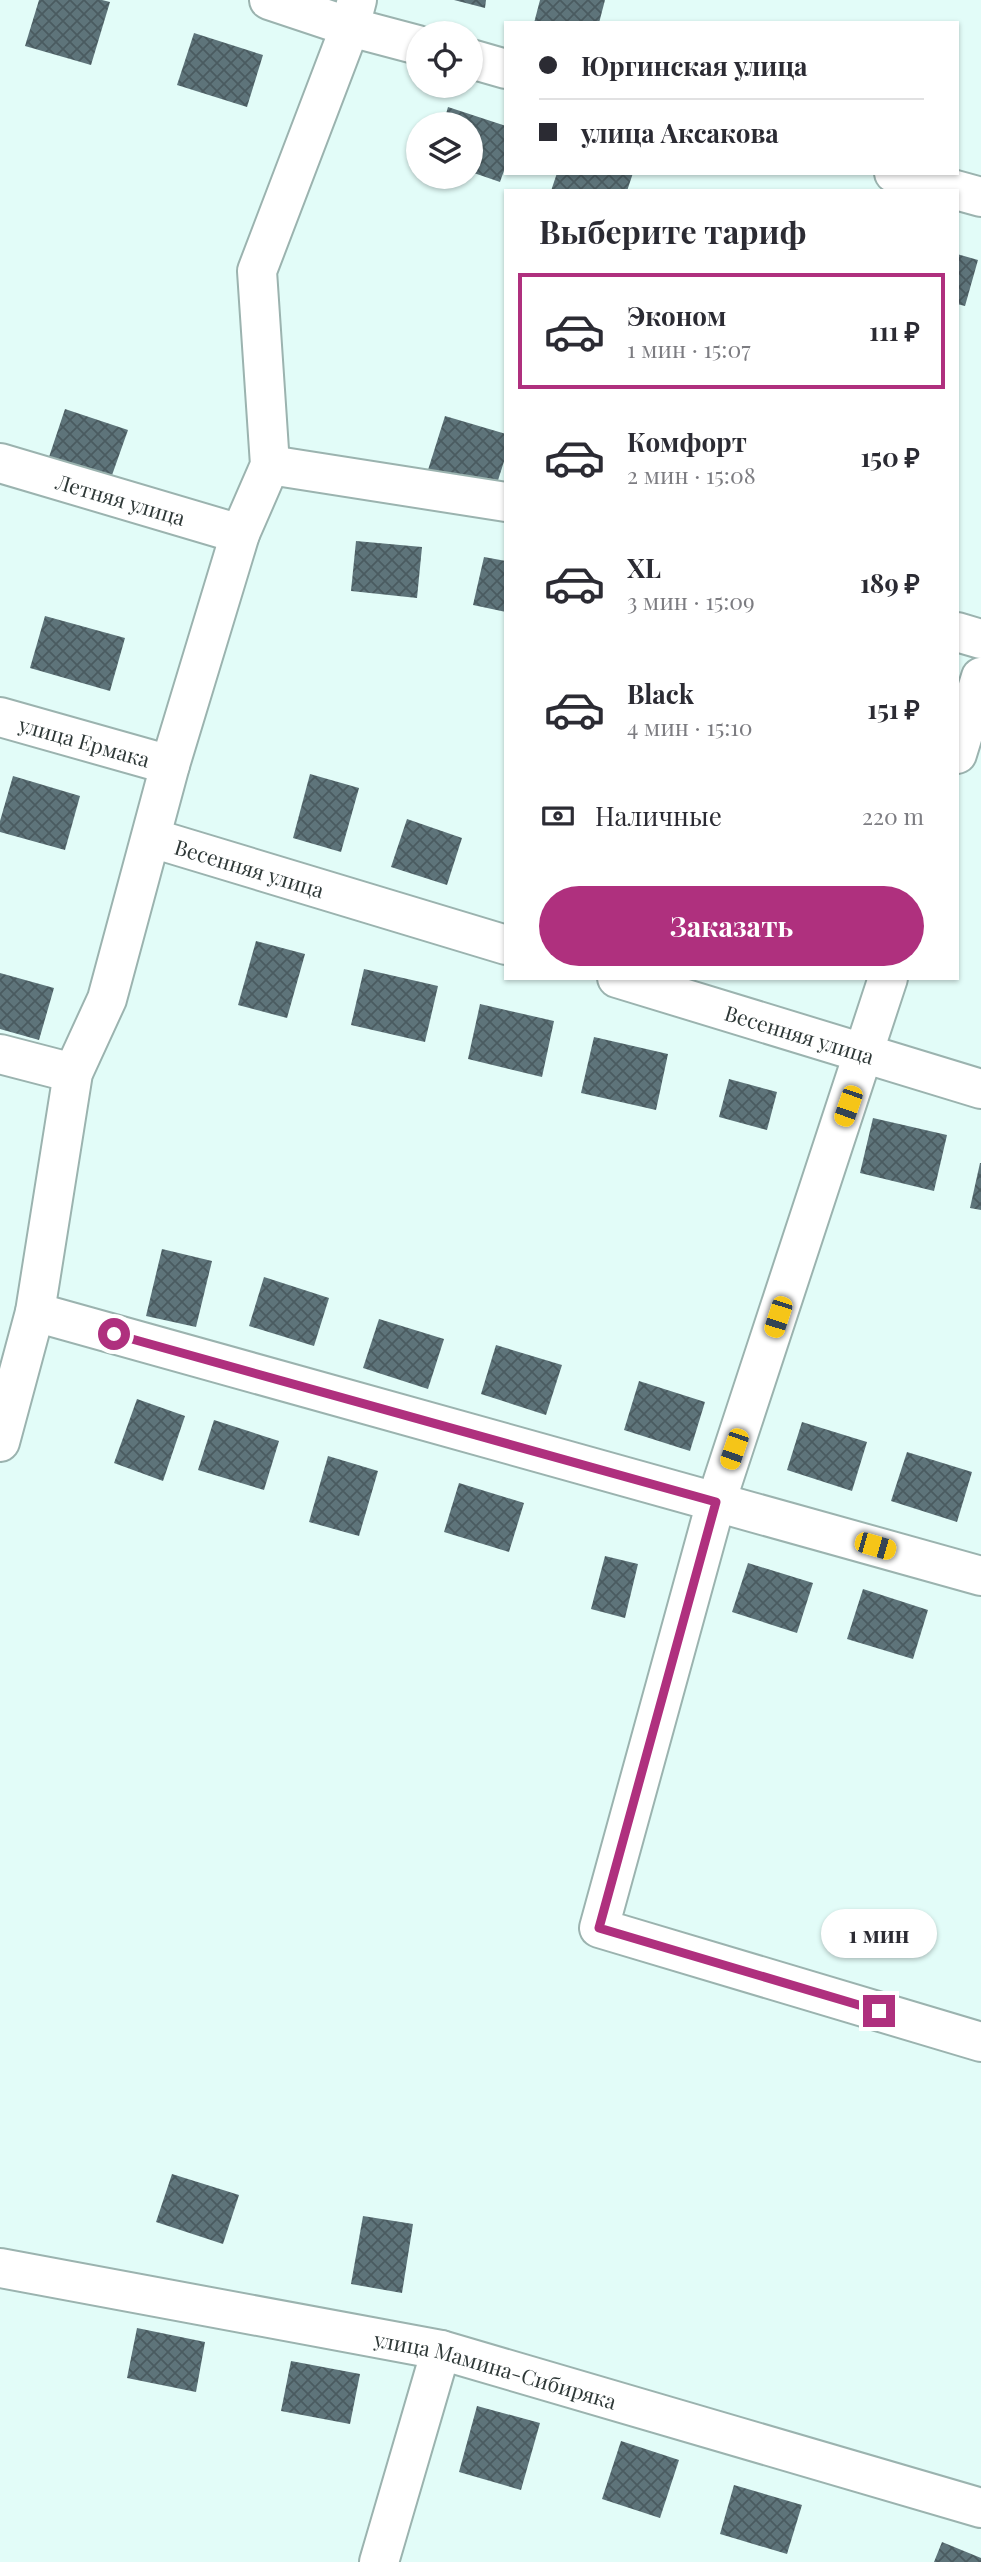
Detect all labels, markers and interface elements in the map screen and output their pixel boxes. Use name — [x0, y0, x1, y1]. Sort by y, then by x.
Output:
map controls — [406, 21, 483, 189]
button: locate — [406, 21, 483, 98]
text: Юргинская улица — [581, 48, 808, 83]
button: layers — [406, 112, 483, 189]
text: улица Аксакова — [581, 115, 779, 150]
text: Выберите тариф — [539, 209, 806, 252]
text: Эконом — [627, 298, 726, 333]
icon: car — [543, 300, 606, 363]
text: 111 ₽ — [869, 313, 920, 348]
text: 1 мин · 15:07 — [627, 333, 751, 364]
text: Комфорт — [627, 424, 747, 459]
icon: car — [543, 426, 606, 489]
text: 150 ₽ — [860, 439, 920, 474]
text: 2 мин · 15:08 — [627, 459, 756, 490]
street label: Летняя улица — [52, 466, 189, 531]
text: XL — [627, 550, 661, 585]
icon: car — [543, 552, 606, 615]
text: 189 ₽ — [860, 565, 920, 600]
text: 3 мин · 15:09 — [627, 585, 755, 616]
text: Black — [627, 676, 694, 711]
icon: car — [543, 678, 606, 741]
text: 151 ₽ — [867, 691, 920, 726]
street label: улица Ермака — [15, 709, 154, 773]
text: 4 мин · 15:10 — [627, 711, 753, 742]
icon: cash — [539, 797, 577, 835]
text: Наличные — [595, 798, 722, 833]
text: 220 m — [862, 800, 924, 831]
street label: Весенняя улица — [171, 832, 328, 903]
button: Заказать — [539, 886, 924, 966]
street label: Весенняя улица — [722, 998, 878, 1070]
car — [832, 1083, 865, 1129]
car — [762, 1294, 795, 1340]
route start — [98, 1318, 130, 1350]
car — [718, 1426, 751, 1472]
car — [852, 1530, 899, 1562]
callout: 1 мин — [821, 1910, 937, 1958]
text: 1 мин — [849, 1918, 909, 1949]
route end — [863, 1995, 895, 2027]
street label: улица Мамина-Сибиряка — [371, 2324, 621, 2415]

